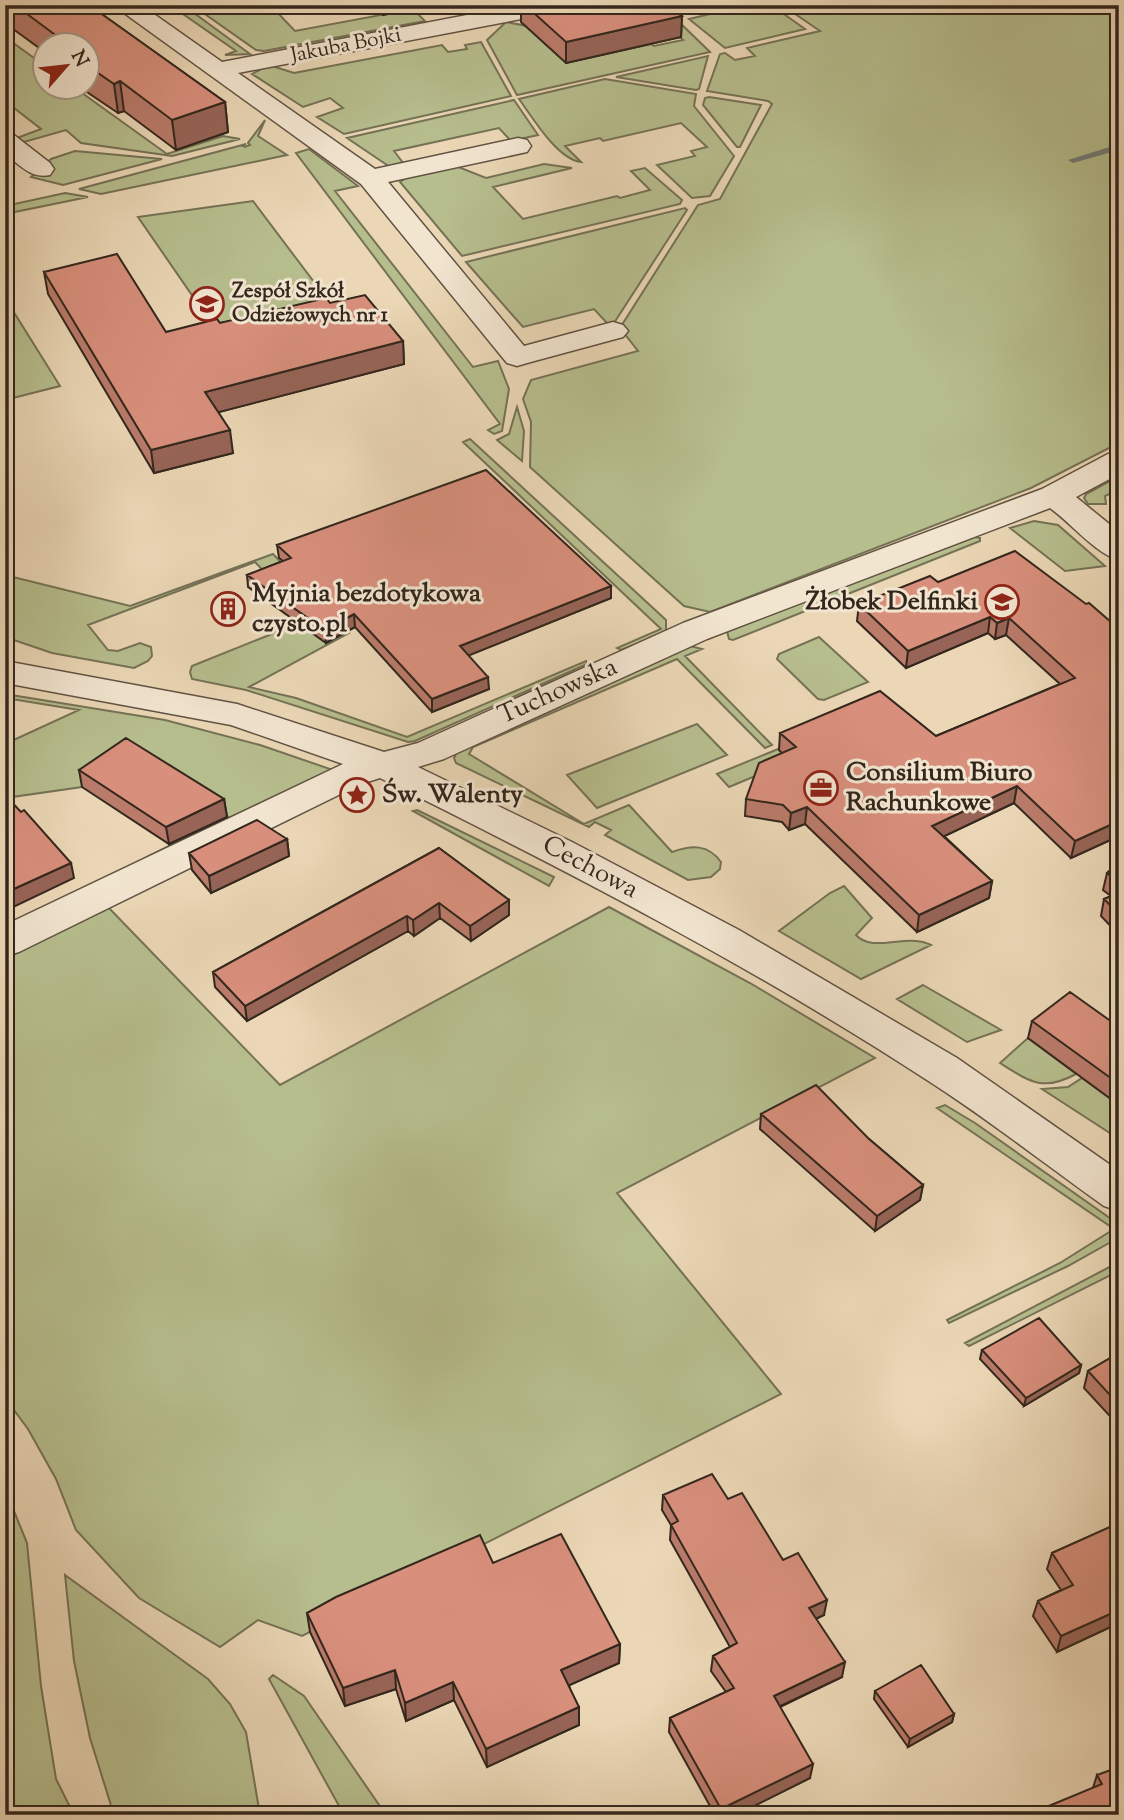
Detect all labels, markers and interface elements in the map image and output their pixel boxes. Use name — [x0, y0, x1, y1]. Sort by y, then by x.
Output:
street label: Jakuba Bojki — [287, 21, 404, 72]
north arrow — [32, 32, 102, 102]
text: N — [63, 46, 94, 72]
place label: Zespół Szkół Odzieżowych nr 1 — [232, 277, 389, 331]
school or university icon: Zespół Szkół Odzieżowych nr 1 — [188, 285, 226, 323]
place label: Myjnia bezdotykowa czysto.pl — [252, 576, 481, 643]
school or university icon: Żłobek Delfinki — [983, 583, 1021, 621]
place label: Żłobek Delfinki — [806, 584, 979, 621]
building icon: Myjnia bezdotykowa czysto.pl — [209, 590, 247, 628]
street label: Tuchowska — [493, 649, 623, 735]
place label: Consilium Biuro Rachunkowe — [846, 755, 1033, 822]
office icon: Consilium Biuro Rachunkowe — [802, 769, 840, 807]
place icon: Św. Walenty — [338, 776, 376, 814]
place label: Św. Walenty — [382, 777, 523, 814]
street label: Cechowa — [535, 827, 645, 909]

